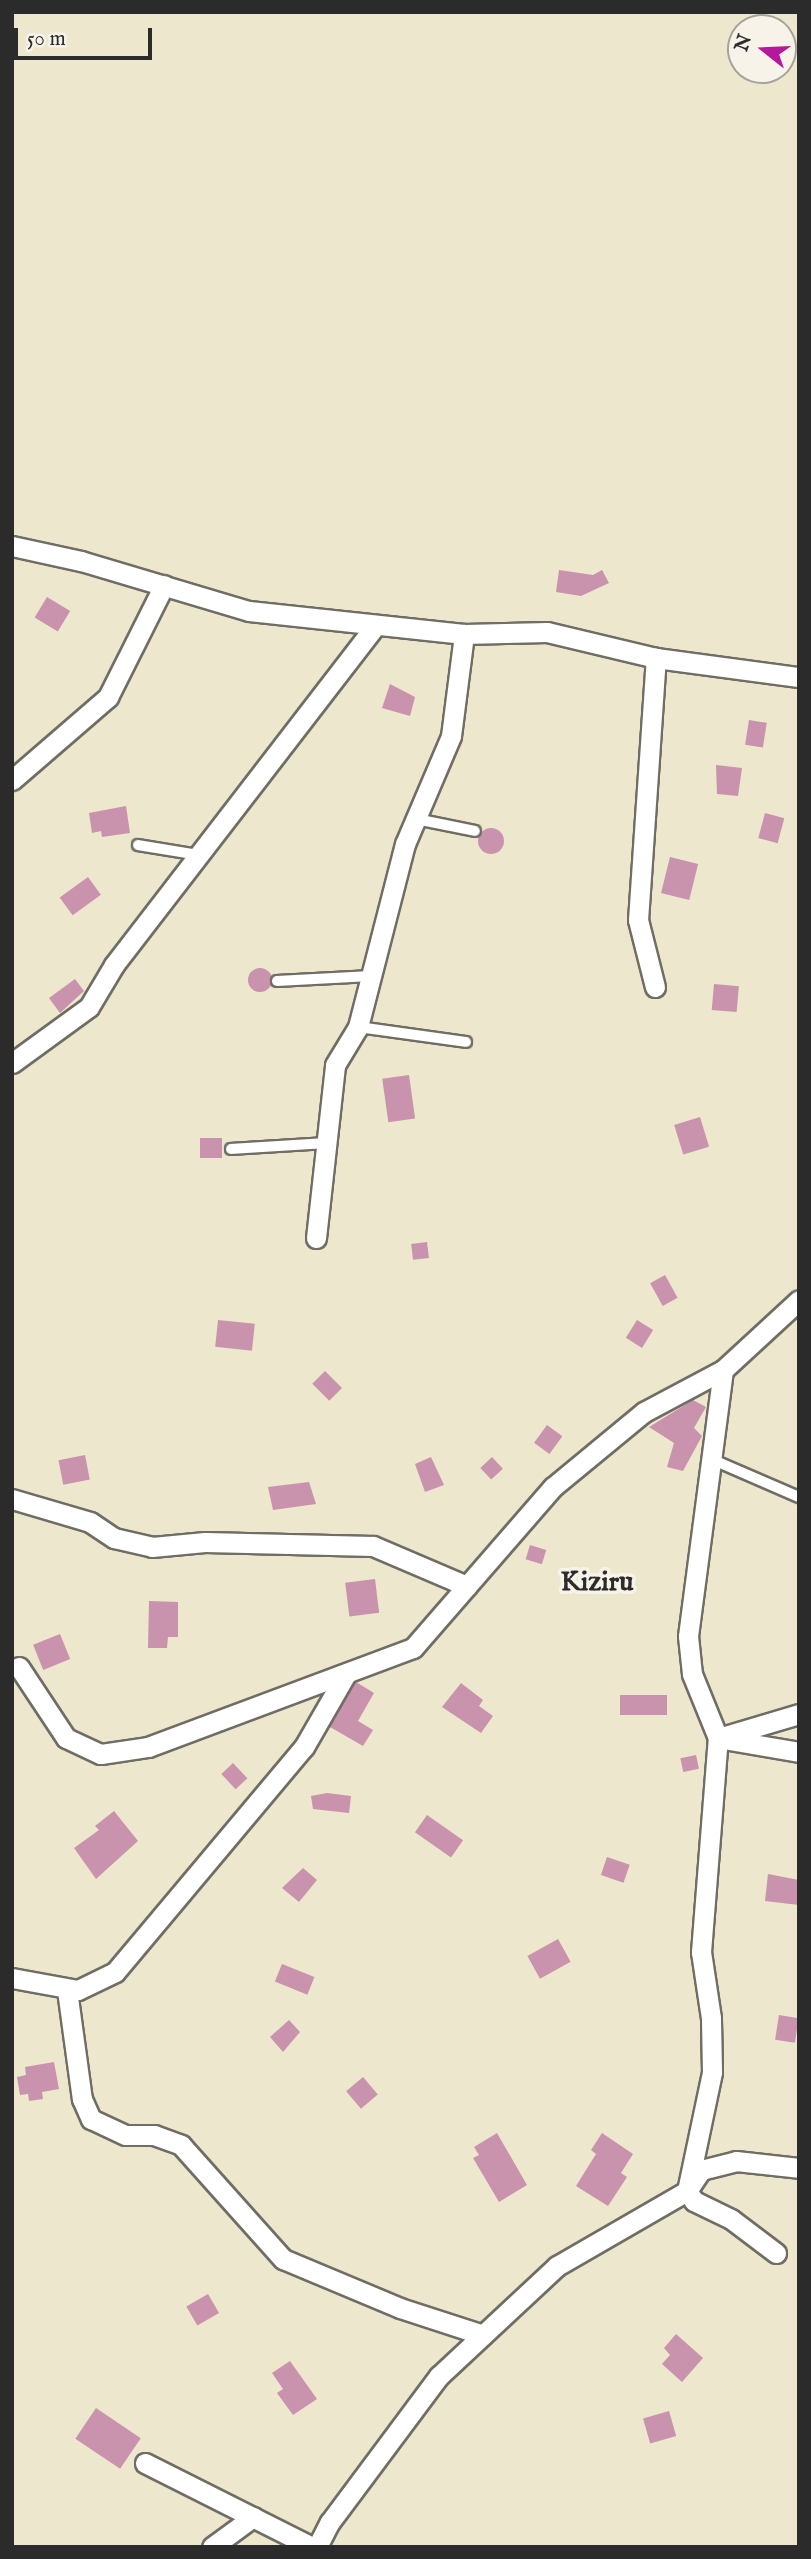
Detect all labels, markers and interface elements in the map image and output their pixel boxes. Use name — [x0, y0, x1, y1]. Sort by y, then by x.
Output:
scale bar — [18, 14, 156, 58]
north arrow — [727, 14, 797, 84]
text: 50 m — [27, 26, 66, 53]
text: N — [730, 32, 758, 55]
district label: Kiziru — [561, 1566, 633, 1600]

